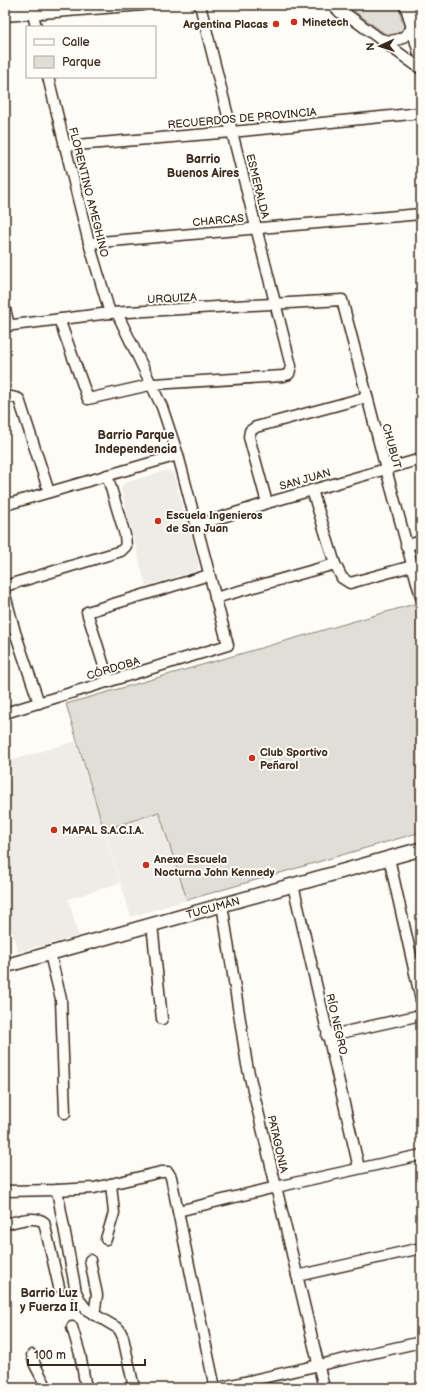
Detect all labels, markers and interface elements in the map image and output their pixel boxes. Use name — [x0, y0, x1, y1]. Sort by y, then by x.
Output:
place label: Minetech — [302, 16, 349, 29]
marker: Minetech — [289, 17, 299, 27]
place label: Argentina Placas — [182, 18, 269, 31]
marker: Argentina Placas — [271, 19, 281, 29]
legend — [26, 26, 156, 78]
north arrow — [360, 26, 400, 66]
text: Calle — [62, 35, 90, 50]
text: N — [364, 42, 377, 51]
text: Parque — [62, 55, 101, 70]
street label: RECUERDOS DE PROVINCIA — [167, 105, 317, 131]
street label: FLORENTINO AMEGHINO — [66, 126, 111, 259]
district label: Barrio Buenos Aires — [167, 152, 239, 181]
street label: ESMERALDA — [243, 153, 272, 220]
street label: CHARCAS — [192, 212, 245, 229]
street label: URQUIZA — [147, 291, 197, 306]
street label: CHUBUT — [379, 422, 404, 470]
district label: Barrio Parque Independencia — [95, 428, 177, 457]
street label: SAN JUAN — [278, 466, 332, 493]
place label: Escuela Ingenieros de San Juan — [166, 509, 263, 535]
marker: Escuela Ingenieros de San Juan — [153, 516, 163, 526]
street label: CÓRDOBA — [85, 653, 141, 683]
place label: Club Sportivo Peñarol — [260, 746, 328, 772]
marker: Club Sportivo Peñarol — [247, 753, 257, 763]
place label: MAPAL S.A.C.I.A. — [62, 824, 145, 837]
marker: MAPAL S.A.C.I.A. — [49, 825, 59, 835]
place label: Anexo Escuela Nocturna John Kennedy — [153, 853, 274, 879]
marker: Anexo Escuela Nocturna John Kennedy — [141, 860, 151, 870]
street label: TUCUMÁN — [185, 894, 241, 922]
street label: RÍO NEGRO — [323, 992, 351, 1056]
street label: PATAGONIA — [265, 1114, 291, 1174]
district label: Barrio Luz y Fuerza II — [20, 1286, 78, 1315]
scale bar — [28, 1341, 145, 1367]
text: 100 m — [34, 1348, 66, 1363]

